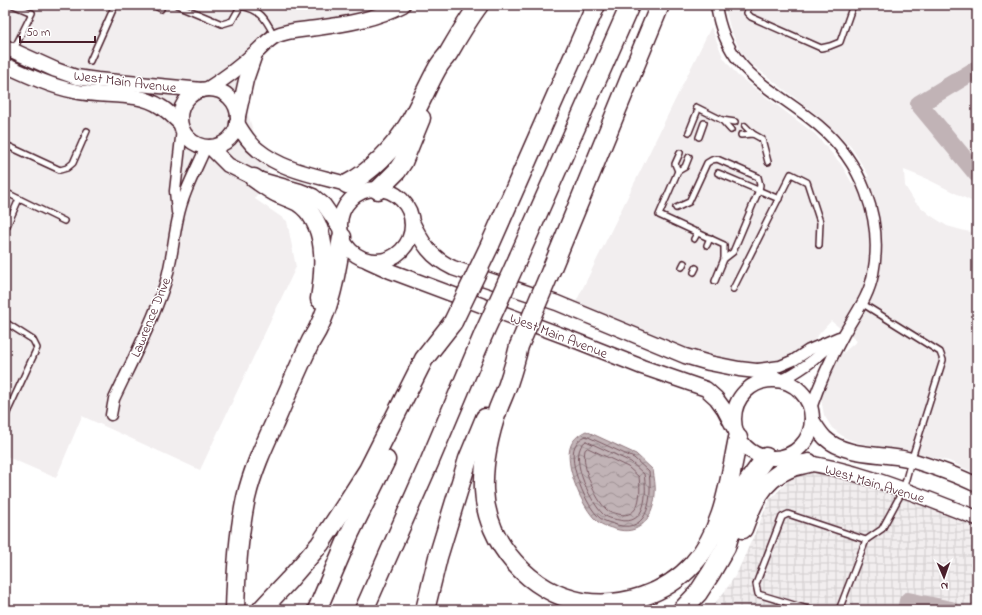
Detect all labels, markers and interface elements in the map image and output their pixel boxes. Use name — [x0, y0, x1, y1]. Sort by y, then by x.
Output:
scale bar — [20, 18, 95, 44]
text: 50 m — [26, 24, 50, 42]
street label: West Main Avenue — [72, 66, 178, 99]
street label: Lawrence Drive — [126, 274, 177, 361]
street label: West Main Avenue — [506, 308, 611, 365]
street label: West Main Avenue — [822, 459, 928, 510]
north arrow — [924, 557, 964, 597]
text: N — [940, 578, 948, 594]

